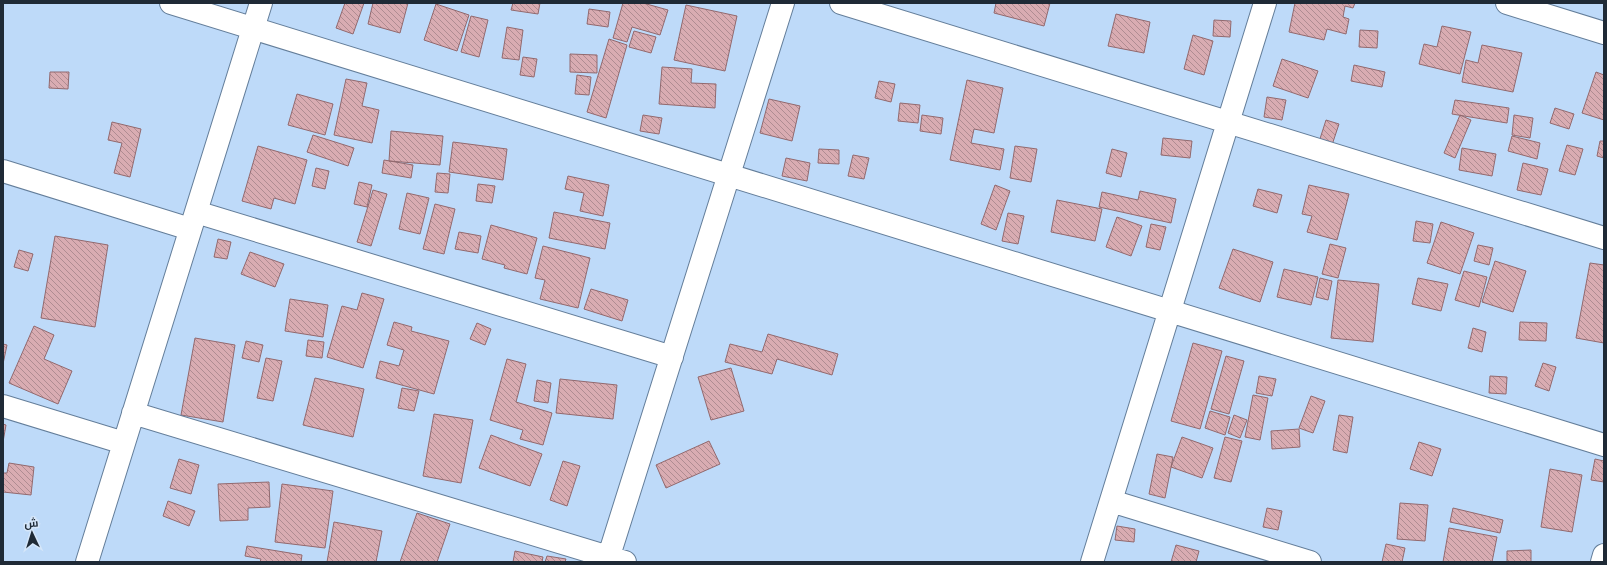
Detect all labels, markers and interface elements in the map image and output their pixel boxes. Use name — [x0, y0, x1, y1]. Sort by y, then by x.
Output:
north arrow — [12, 513, 52, 553]
text: ش — [24, 516, 39, 530]

